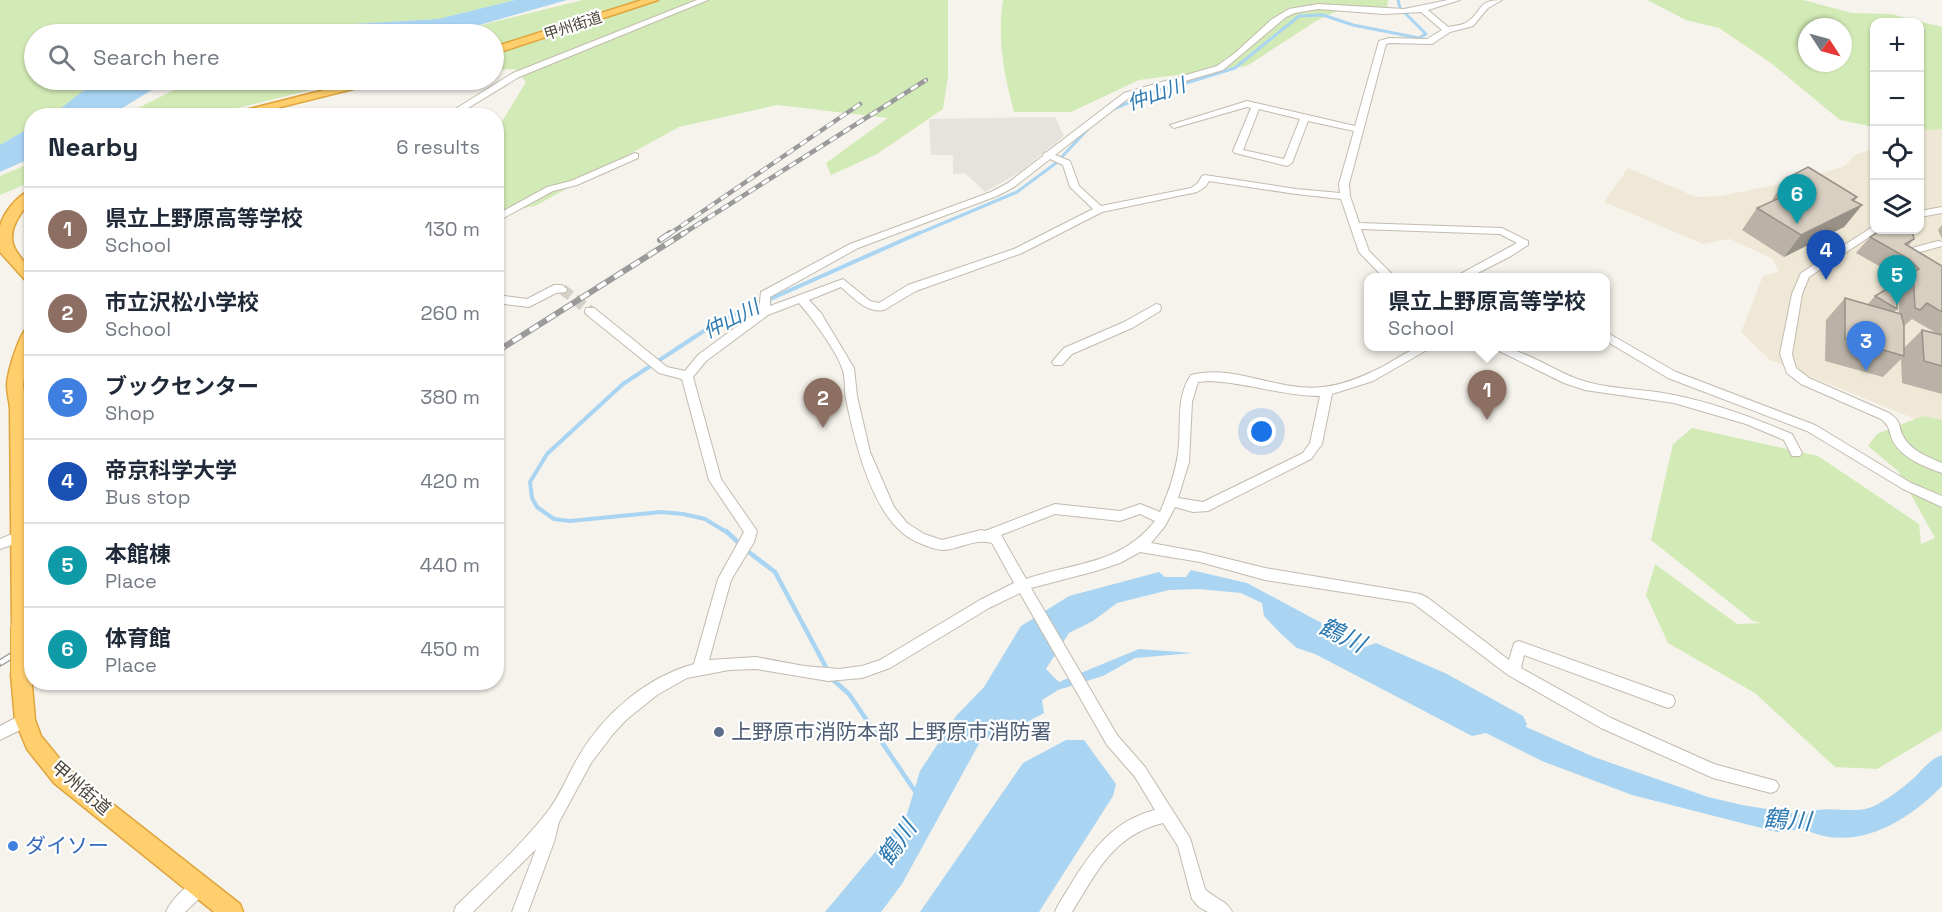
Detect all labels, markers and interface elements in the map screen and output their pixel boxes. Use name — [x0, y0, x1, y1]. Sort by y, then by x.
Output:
street label: 甲州街道 — [541, 7, 604, 44]
north arrow — [1798, 18, 1852, 72]
map controls — [1870, 18, 1924, 234]
button: + — [1870, 18, 1924, 72]
search box — [24, 24, 504, 90]
icon: search — [45, 41, 78, 74]
text: Search here — [93, 43, 220, 71]
water label: 仲山川 — [1123, 71, 1190, 116]
button: − — [1870, 72, 1924, 126]
button: locate — [1870, 126, 1924, 180]
text: Nearby — [48, 130, 138, 164]
text: 6 results — [396, 134, 480, 160]
pin: 6 — [1778, 174, 1816, 224]
button: layers — [1870, 180, 1924, 234]
text: 県立上野原高等学校 — [105, 204, 303, 232]
text: 1 — [63, 216, 72, 242]
text: 130 m — [424, 216, 480, 242]
pin: 4 — [1806, 230, 1846, 280]
text: School — [105, 232, 171, 258]
pin: 5 — [1878, 256, 1916, 305]
popup — [1364, 273, 1610, 351]
text: 県立上野原高等学校 — [1388, 287, 1586, 315]
text: 市立沢松小学校 — [105, 288, 259, 316]
water label: 仲山川 — [698, 293, 765, 344]
text: 2 — [62, 300, 73, 326]
text: 260 m — [421, 300, 480, 326]
text: School — [1388, 315, 1454, 341]
text: School — [105, 316, 171, 342]
pin: 3 — [1846, 322, 1886, 371]
pin: 1 — [1468, 370, 1506, 420]
text: ブックセンター — [105, 372, 259, 400]
pin: 2 — [804, 378, 842, 428]
text: 3 — [61, 384, 74, 410]
text: 380 m — [420, 384, 480, 410]
text: Shop — [105, 400, 155, 426]
your location — [1247, 417, 1276, 446]
text: 帝京科学大学 — [105, 456, 237, 484]
text: 4 — [61, 468, 74, 494]
text: 420 m — [420, 468, 480, 494]
text: Bus stop — [105, 484, 191, 510]
text: 本館棟 — [105, 540, 171, 568]
text: 5 — [62, 552, 74, 578]
text: 440 m — [420, 552, 480, 578]
text: Place — [105, 568, 157, 594]
water label: 鶴川 — [1314, 610, 1373, 660]
text: 体育館 — [105, 624, 171, 652]
text: 6 — [61, 636, 74, 662]
text: 450 m — [420, 636, 480, 662]
text: Place — [105, 652, 157, 678]
place label: 上野原市消防本部 上野原市消防署 — [731, 718, 1051, 745]
marker: 上野原市消防本部 上野原市消防署 — [712, 725, 726, 739]
street label: 甲州街道 — [47, 755, 116, 820]
water label: 鶴川 — [1762, 802, 1815, 837]
water label: 鶴川 — [870, 812, 925, 871]
place label: ダイソー — [25, 832, 109, 859]
marker: ダイソー — [6, 839, 20, 853]

